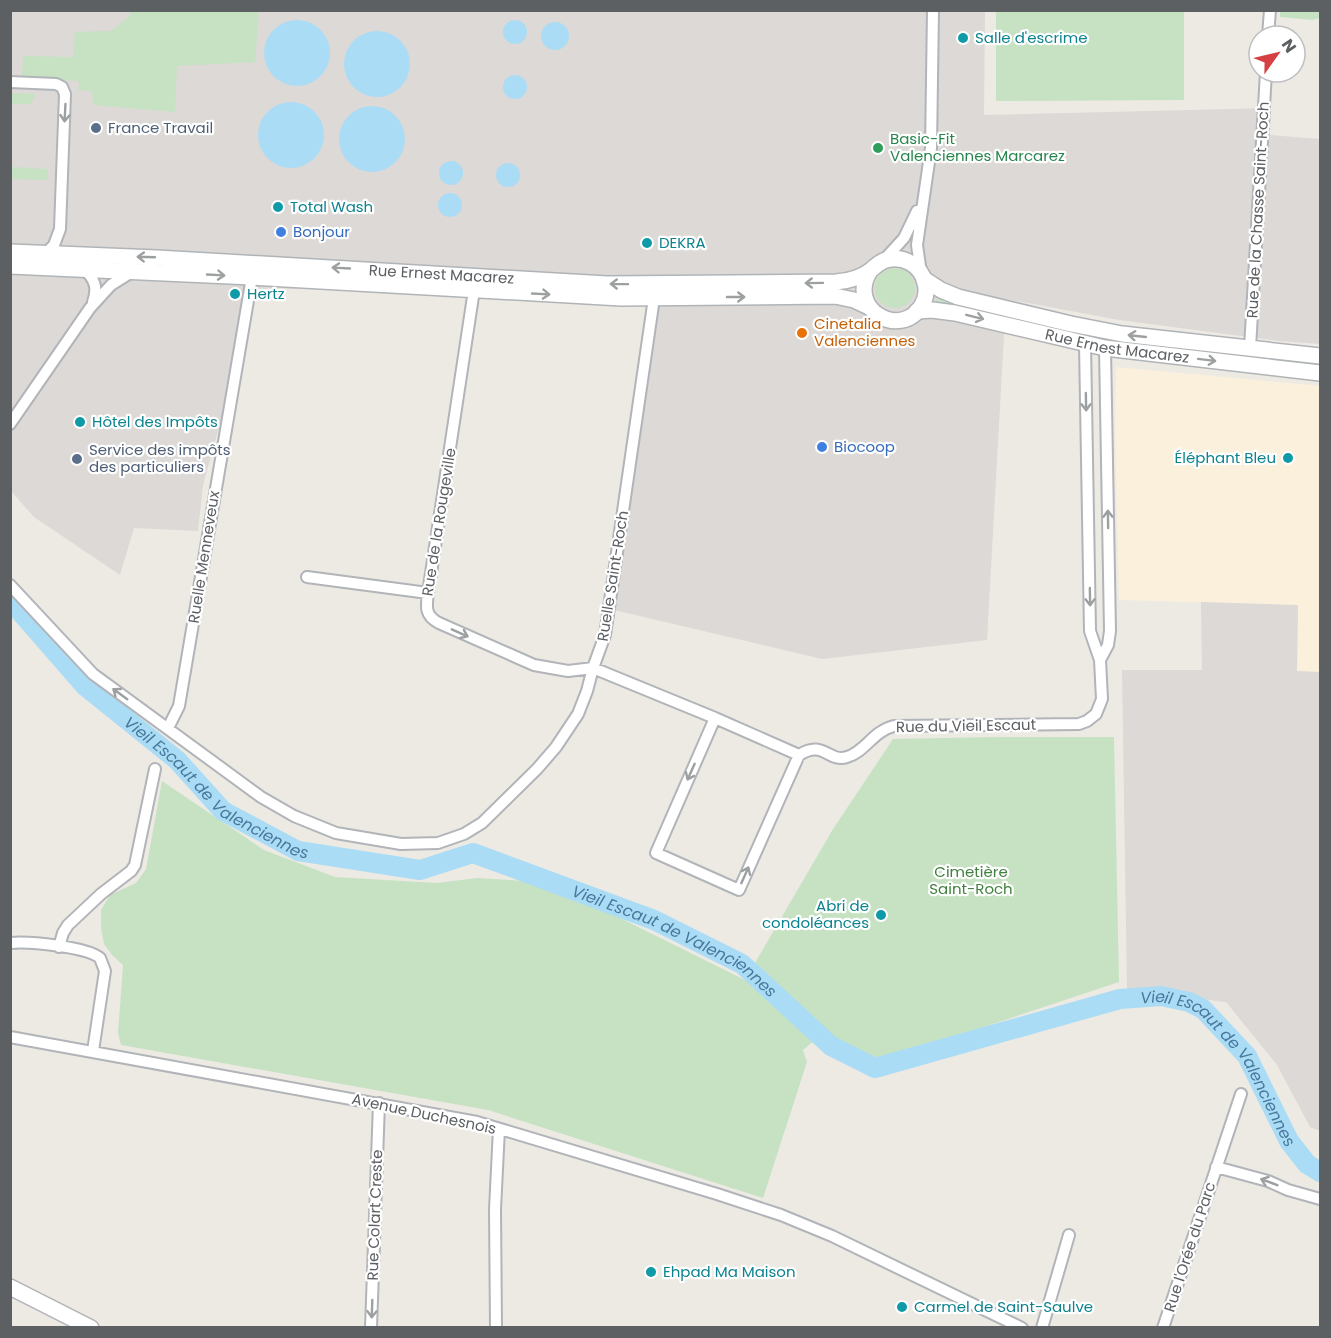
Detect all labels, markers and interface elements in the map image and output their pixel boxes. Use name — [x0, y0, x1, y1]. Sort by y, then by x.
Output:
north arrow — [1247, 24, 1307, 84]
place label: Salle d'escrime — [975, 27, 1087, 48]
marker: Salle d'escrime — [956, 31, 970, 45]
text: N — [1276, 34, 1302, 57]
street label: Rue de la Chasse Saint-Roch — [1241, 101, 1274, 319]
one-way arrow — [59, 103, 70, 123]
place label: France Travail — [108, 117, 213, 138]
marker: France Travail — [89, 121, 103, 135]
place label: Basic-Fit Valenciennes Marcarez — [890, 128, 1065, 166]
marker: Basic-Fit Valenciennes Marcarez — [871, 141, 885, 155]
place label: Total Wash — [290, 196, 373, 217]
marker: Total Wash — [271, 200, 285, 214]
place label: Bonjour — [293, 221, 350, 242]
marker: Bonjour — [274, 225, 288, 239]
place label: DEKRA — [659, 232, 706, 253]
marker: DEKRA — [640, 236, 654, 250]
one-way arrow — [136, 252, 156, 263]
street label: Rue Ernest Macarez — [368, 259, 515, 289]
one-way arrow — [331, 263, 351, 274]
one-way arrow — [205, 270, 225, 281]
one-way arrow — [805, 277, 825, 289]
one-way arrow — [610, 278, 630, 290]
place label: Hertz — [247, 283, 285, 304]
marker: Hertz — [228, 287, 242, 301]
one-way arrow — [531, 289, 550, 300]
one-way arrow — [725, 292, 745, 303]
one-way arrow — [965, 312, 984, 324]
place label: Cinetalia Valenciennes — [814, 313, 915, 351]
street label: Rue Ernest Macarez — [1043, 323, 1190, 368]
marker: Cinetalia Valenciennes — [795, 326, 809, 340]
one-way arrow — [1128, 330, 1148, 341]
one-way arrow — [1197, 355, 1217, 366]
one-way arrow — [1080, 392, 1092, 412]
place label: Hôtel des Impôts — [92, 411, 218, 432]
marker: Hôtel des Impôts — [73, 415, 87, 429]
place label: Biocoop — [834, 436, 895, 457]
place label: Service des impôts des particuliers — [89, 439, 231, 477]
marker: Biocoop — [815, 440, 829, 454]
street label: Rue de la Rougeville — [416, 446, 461, 598]
place label: Éléphant Bleu — [1175, 447, 1276, 468]
marker: Éléphant Bleu — [1281, 451, 1295, 465]
marker: Service des impôts des particuliers — [70, 452, 84, 466]
street label: Ruelle Menneveux — [183, 489, 224, 625]
street label: Ruelle Saint-Roch — [592, 509, 633, 643]
one-way arrow — [1102, 510, 1114, 530]
one-way arrow — [1084, 587, 1095, 607]
one-way arrow — [450, 627, 468, 639]
one-way arrow — [113, 688, 129, 700]
water label: Vieil Escaut de Valenciennes — [119, 711, 310, 864]
street label: Rue du Vieil Escaut — [896, 714, 1036, 737]
one-way arrow — [685, 762, 697, 780]
park label: Cimetière Saint-Roch — [929, 861, 1013, 899]
one-way arrow — [740, 867, 751, 885]
water label: Vieil Escaut de Valenciennes — [569, 880, 782, 1003]
place label: Abri de condoléances — [762, 895, 869, 933]
marker: Abri de condoléances — [874, 908, 888, 922]
water label: Vieil Escaut de Valenciennes — [1140, 985, 1301, 1152]
street label: Avenue Duchesnois — [350, 1088, 498, 1139]
street label: Rue Colart Creste — [362, 1149, 387, 1281]
one-way arrow — [1260, 1176, 1278, 1187]
street label: Rue l'Orée du Parc — [1159, 1179, 1220, 1314]
place label: Ehpad Ma Maison — [663, 1261, 796, 1282]
marker: Ehpad Ma Maison — [644, 1265, 658, 1279]
place label: Carmel de Saint-Saulve — [914, 1296, 1093, 1317]
one-way arrow — [366, 1298, 378, 1318]
marker: Carmel de Saint-Saulve — [895, 1300, 909, 1314]

